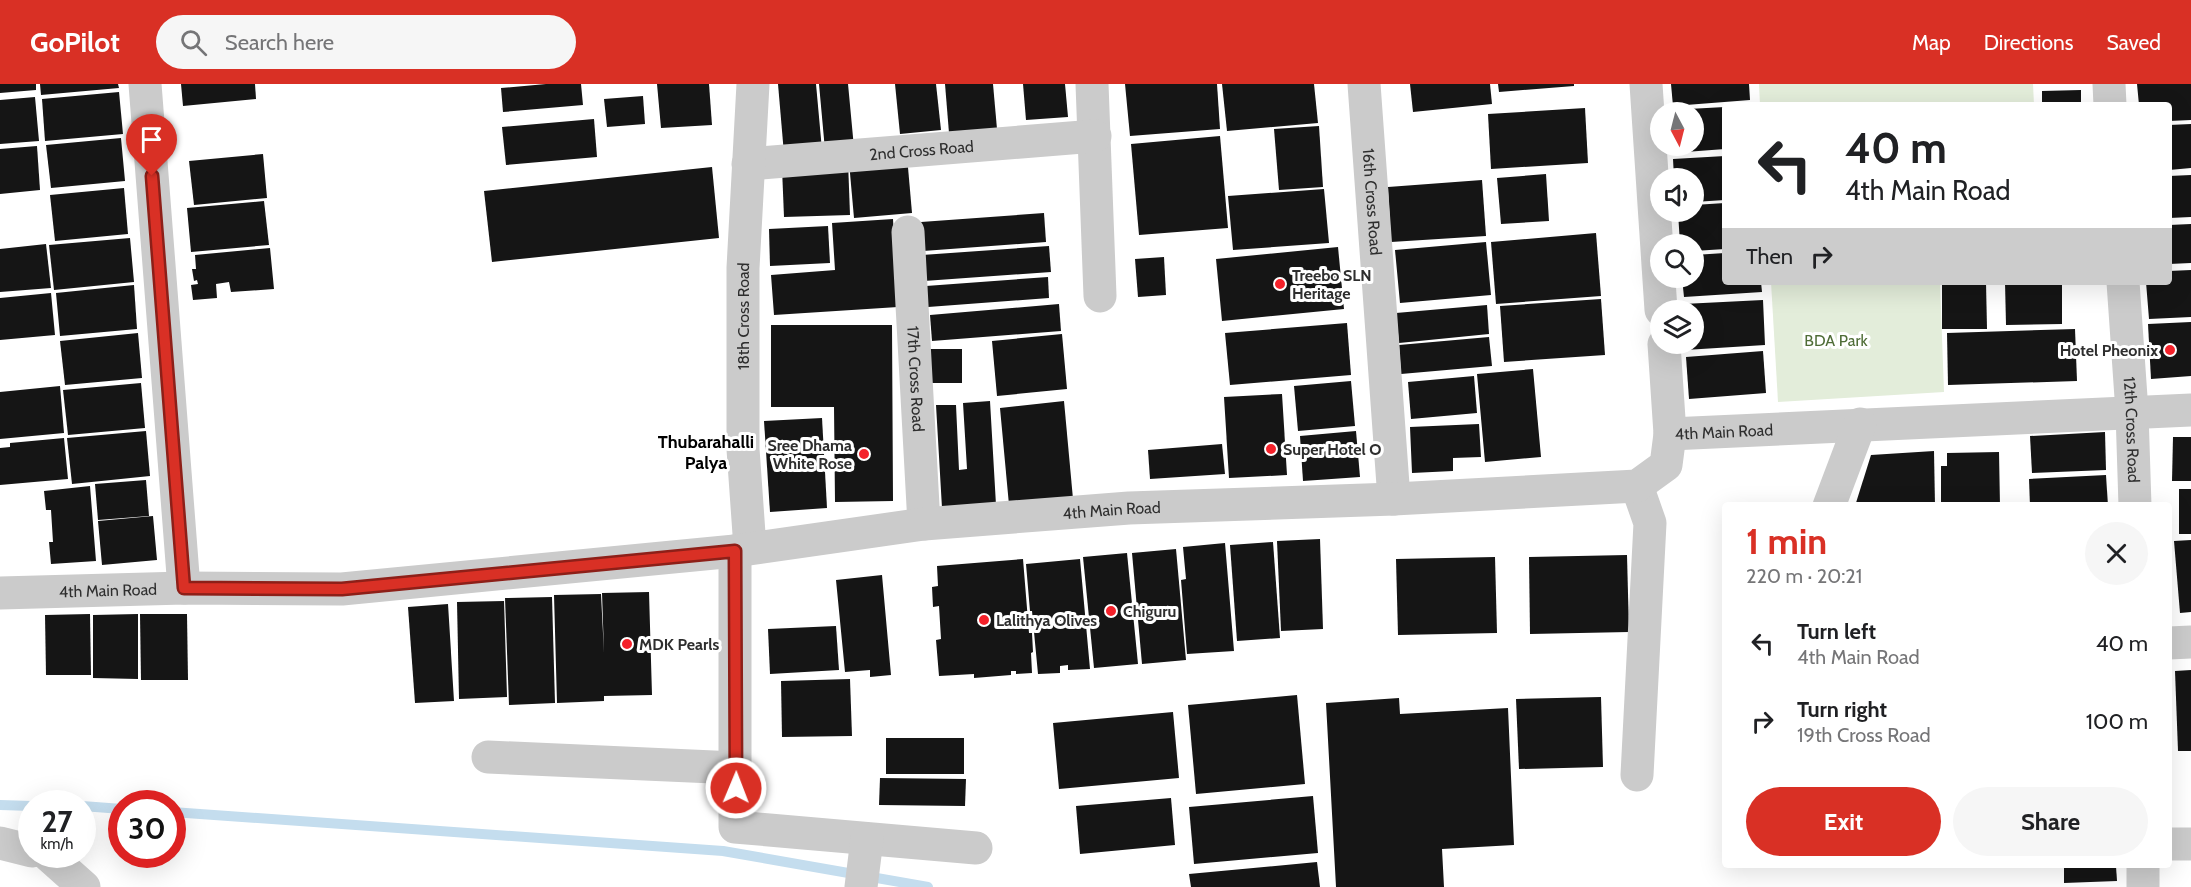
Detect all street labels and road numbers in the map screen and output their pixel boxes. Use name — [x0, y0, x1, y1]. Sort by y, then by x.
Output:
street label: 2nd Cross Road — [868, 136, 974, 164]
street label: 16th Cross Road — [1359, 148, 1386, 256]
street label: 18th Cross Road — [733, 262, 753, 370]
street label: 17th Cross Road — [904, 325, 928, 432]
street label: 12th Cross Road — [2120, 376, 2144, 483]
street label: 4th Main Road — [1674, 420, 1773, 443]
street label: 4th Main Road — [1062, 497, 1161, 523]
street label: 4th Main Road — [59, 579, 157, 601]

